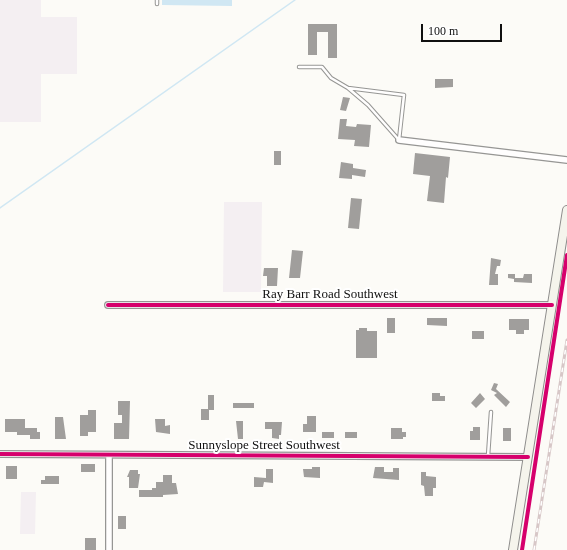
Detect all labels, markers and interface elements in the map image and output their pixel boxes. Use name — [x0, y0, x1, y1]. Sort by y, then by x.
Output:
scale bar — [423, 16, 504, 42]
text: 100 m — [428, 24, 458, 38]
street label: Ray Barr Road Southwest — [262, 287, 398, 303]
street label: Sunnyslope Street Southwest — [188, 438, 340, 454]

